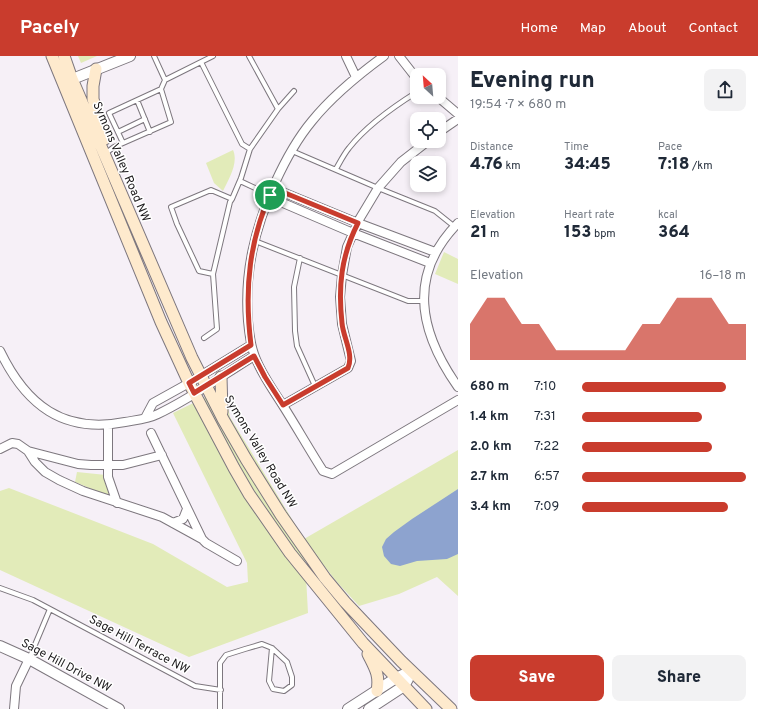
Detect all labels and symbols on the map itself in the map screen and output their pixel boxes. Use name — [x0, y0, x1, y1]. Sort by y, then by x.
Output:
north arrow — [410, 68, 446, 104]
street label: Symons Valley Road NW — [88, 99, 154, 225]
pin — [253, 178, 287, 212]
street label: Symons Valley Road NW — [220, 393, 300, 511]
street label: Sage Hill Terrace NW — [86, 612, 192, 678]
street label: Sage Hill Drive NW — [18, 635, 114, 697]

